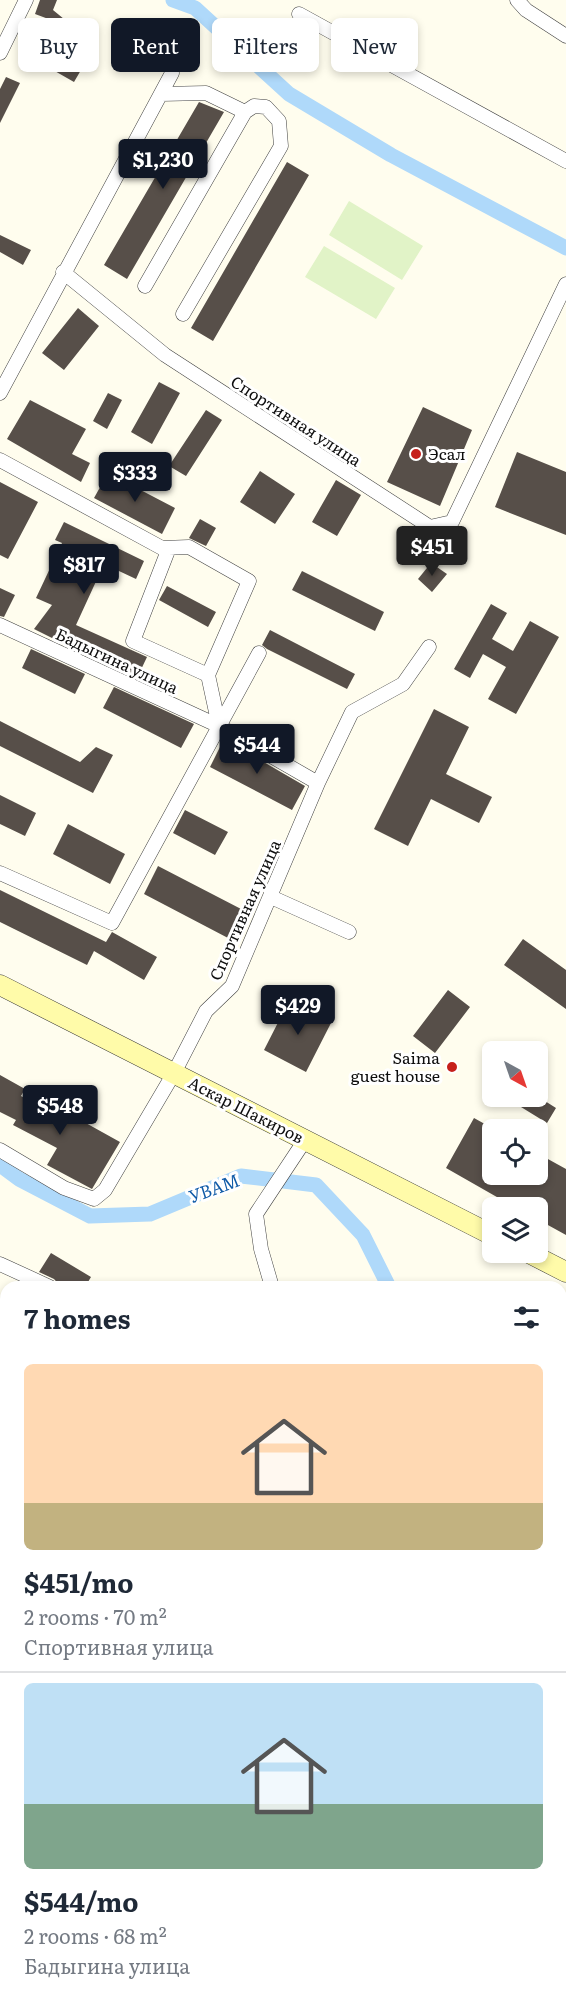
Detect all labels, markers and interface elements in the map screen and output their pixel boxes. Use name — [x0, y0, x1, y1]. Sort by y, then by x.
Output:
chip: Buy — [18, 18, 99, 72]
chip: Rent — [111, 18, 200, 72]
chip: Filters — [212, 18, 319, 72]
chip: New — [331, 18, 418, 72]
pin: $1,230 — [114, 139, 212, 190]
text: $1,230 — [133, 143, 193, 173]
street label: Спортивная улица — [226, 369, 367, 472]
place label: Эсал — [428, 441, 465, 465]
marker: Эсал — [409, 447, 423, 461]
pin: $333 — [99, 452, 171, 503]
text: $333 — [113, 456, 157, 486]
pin: $451 — [396, 526, 468, 577]
text: $451 — [410, 530, 454, 560]
pin: $817 — [48, 544, 120, 595]
text: $817 — [63, 548, 105, 578]
street label: Бадыгина улица — [52, 621, 183, 699]
pin: $544 — [221, 724, 293, 775]
text: $544 — [234, 728, 280, 758]
street label: Спортивная улица — [202, 835, 286, 984]
pin: $429 — [262, 985, 334, 1036]
text: $429 — [275, 989, 321, 1019]
north arrow — [482, 1041, 548, 1107]
map controls — [482, 1041, 548, 1263]
place label: Saima guest house — [351, 1045, 440, 1087]
marker: Saima guest house — [445, 1060, 459, 1074]
street label: Аскар Шакиров — [185, 1070, 308, 1149]
pin: $548 — [24, 1085, 96, 1136]
text: $548 — [37, 1089, 83, 1119]
button: locate — [482, 1119, 548, 1185]
water label: УВАМ — [185, 1166, 243, 1209]
button: layers — [482, 1197, 548, 1263]
text: 7 homes — [24, 1298, 130, 1337]
icon: filters — [510, 1301, 543, 1334]
icon: home — [230, 1403, 338, 1511]
text: $451/mo — [24, 1562, 134, 1601]
text: 2 rooms · 70 m² — [24, 1601, 167, 1631]
text: Спортивная улица — [24, 1631, 214, 1661]
icon: home — [230, 1722, 338, 1830]
text: $544/mo — [24, 1881, 138, 1920]
text: 2 rooms · 68 m² — [24, 1920, 167, 1950]
text: Бадыгина улица — [24, 1950, 190, 1980]

